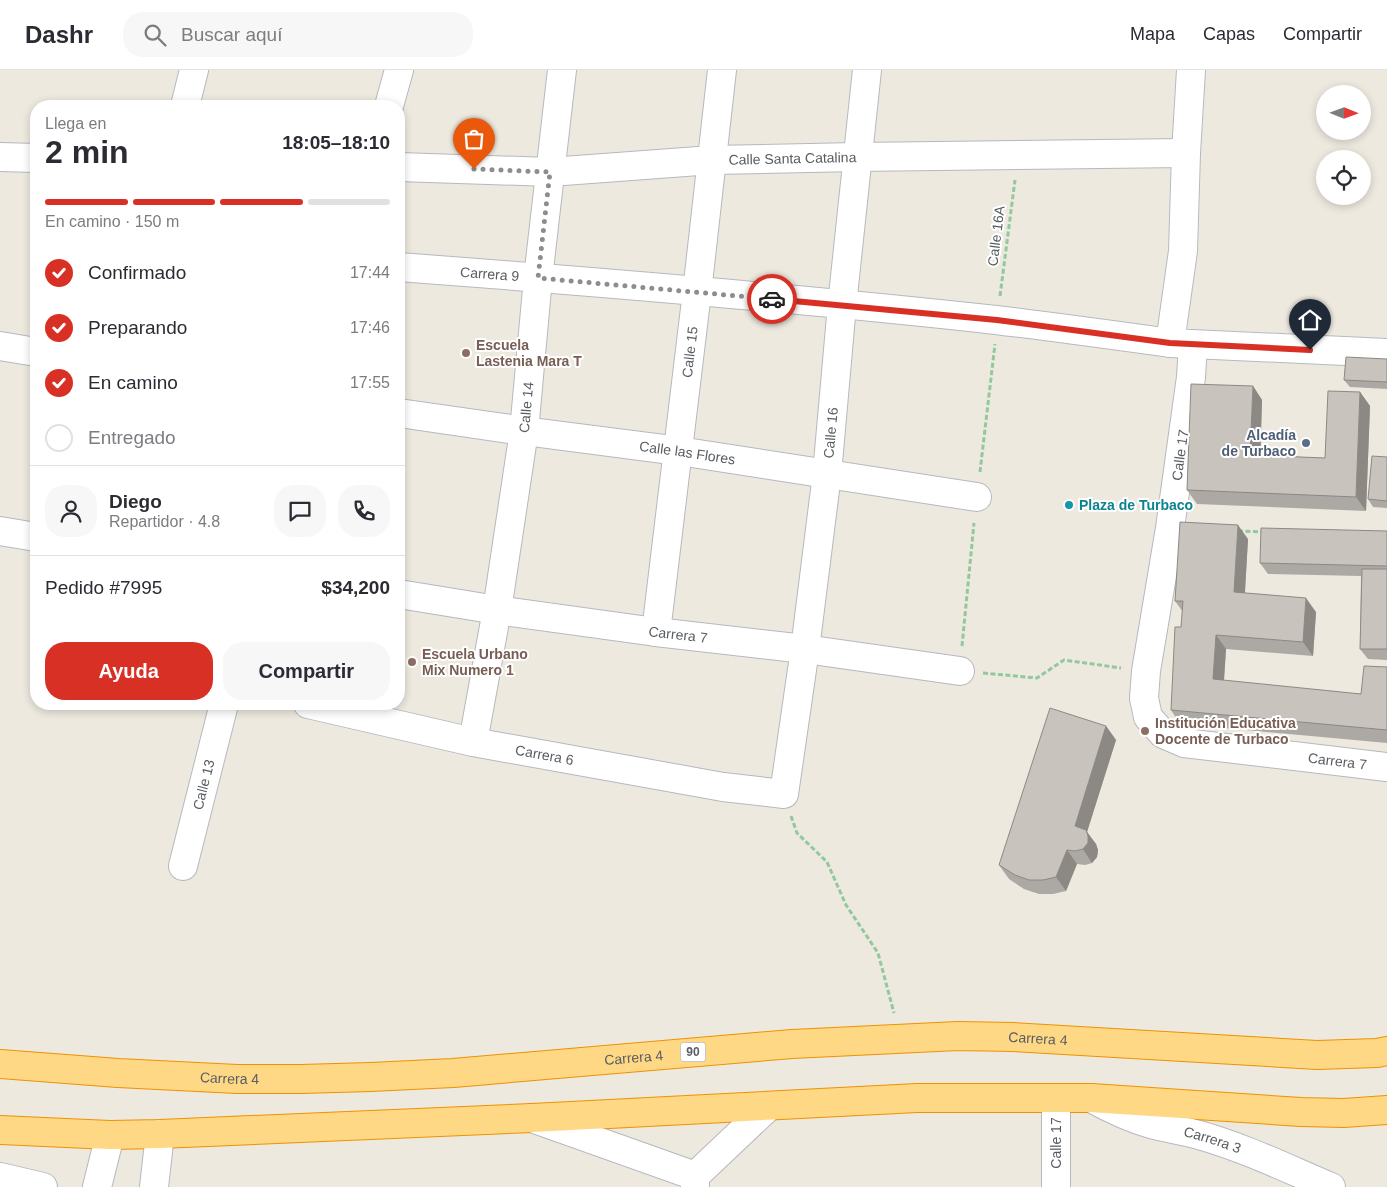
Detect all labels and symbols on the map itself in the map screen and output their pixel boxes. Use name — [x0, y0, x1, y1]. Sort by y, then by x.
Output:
north arrow — [1316, 85, 1371, 140]
pin — [453, 118, 495, 169]
street label: Calle Santa Catalina — [728, 149, 857, 168]
street label: Calle 16A — [984, 204, 1008, 267]
street label: Carrera 9 — [460, 264, 520, 284]
courier — [747, 274, 797, 324]
pin — [1289, 299, 1331, 350]
street label: Calle 15 — [679, 325, 701, 379]
place label: Escuela Lastenia Mara T — [476, 337, 582, 369]
marker: Escuela Lastenia Mara T — [460, 347, 472, 359]
street label: Calle 14 — [516, 381, 536, 434]
street label: Calle 16 — [820, 406, 841, 459]
place label: Alcadía de Turbaco — [1222, 427, 1296, 459]
street label: Calle 17 — [1169, 428, 1192, 482]
marker: Alcadía de Turbaco — [1300, 437, 1312, 449]
street label: Calle las Flores — [638, 438, 736, 468]
place label: Plaza de Turbaco — [1079, 497, 1193, 513]
marker: Plaza de Turbaco — [1063, 499, 1075, 511]
street label: Carrera 7 — [648, 623, 709, 646]
place label: Escuela Urbano Mix Numero 1 — [422, 646, 528, 678]
marker: Escuela Urbano Mix Numero 1 — [406, 656, 418, 668]
place label: Institución Educativa Docente de Turbaco — [1155, 715, 1296, 747]
marker: Institución Educativa Docente de Turbaco — [1139, 725, 1151, 737]
street label: Carrera 6 — [514, 742, 575, 768]
street label: Carrera 7 — [1307, 750, 1368, 773]
street label: Calle 13 — [190, 757, 218, 811]
street label: Carrera 4 — [1008, 1029, 1068, 1048]
road number: 90 — [680, 1042, 706, 1062]
street label: Carrera 4 — [604, 1047, 664, 1068]
street label: Carrera 4 — [200, 1069, 259, 1087]
street label: Calle 17 — [1048, 1117, 1064, 1169]
street label: Carrera 3 — [1182, 1123, 1244, 1156]

